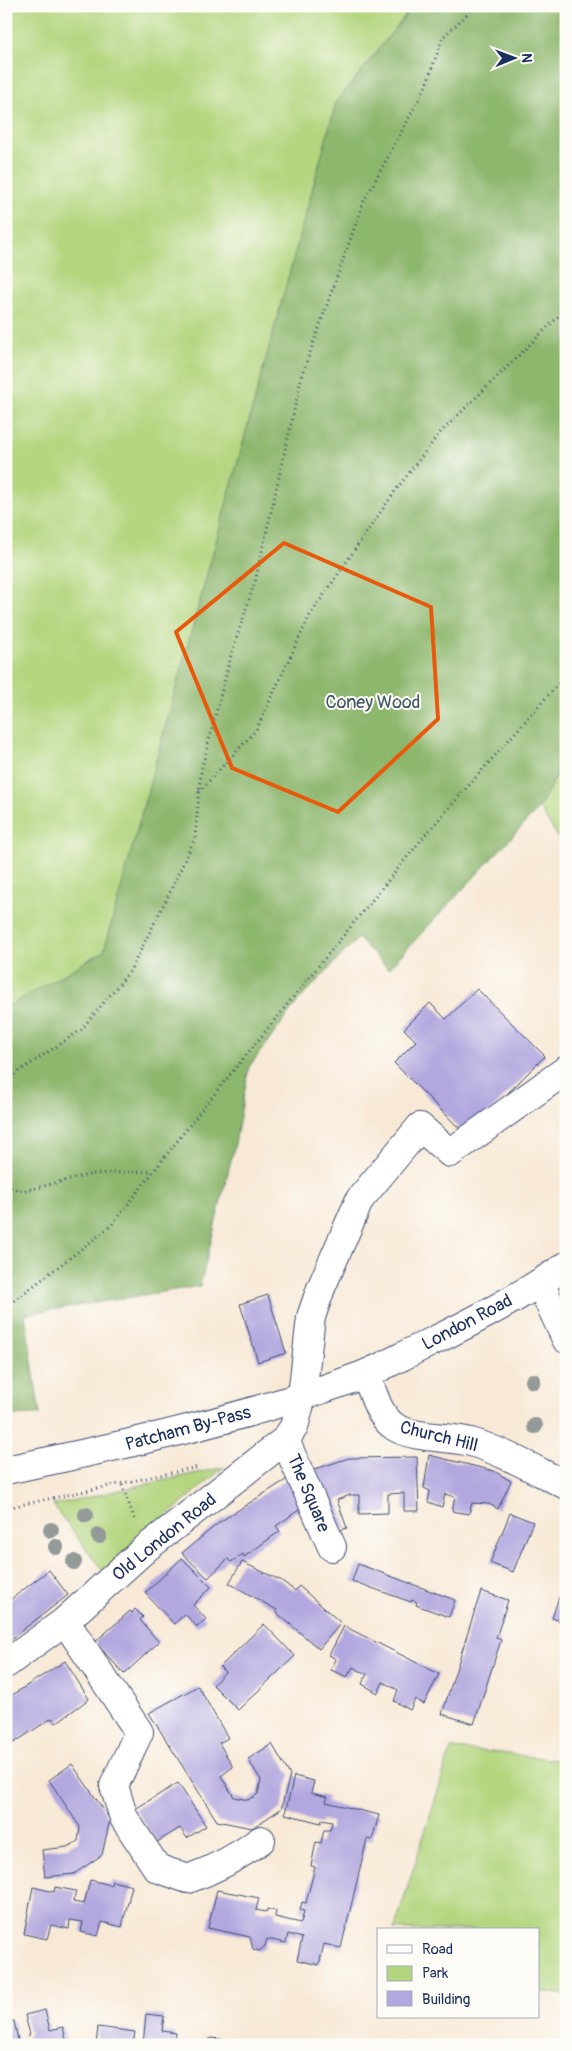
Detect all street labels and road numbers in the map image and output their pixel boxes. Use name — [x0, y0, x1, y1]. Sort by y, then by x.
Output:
street label: London Road — [418, 1289, 516, 1356]
street label: Patcham By-Pass — [123, 1401, 253, 1456]
street label: Church Hill — [397, 1416, 480, 1457]
street label: The Square — [282, 1451, 335, 1536]
street label: Old London Road — [107, 1488, 221, 1586]

